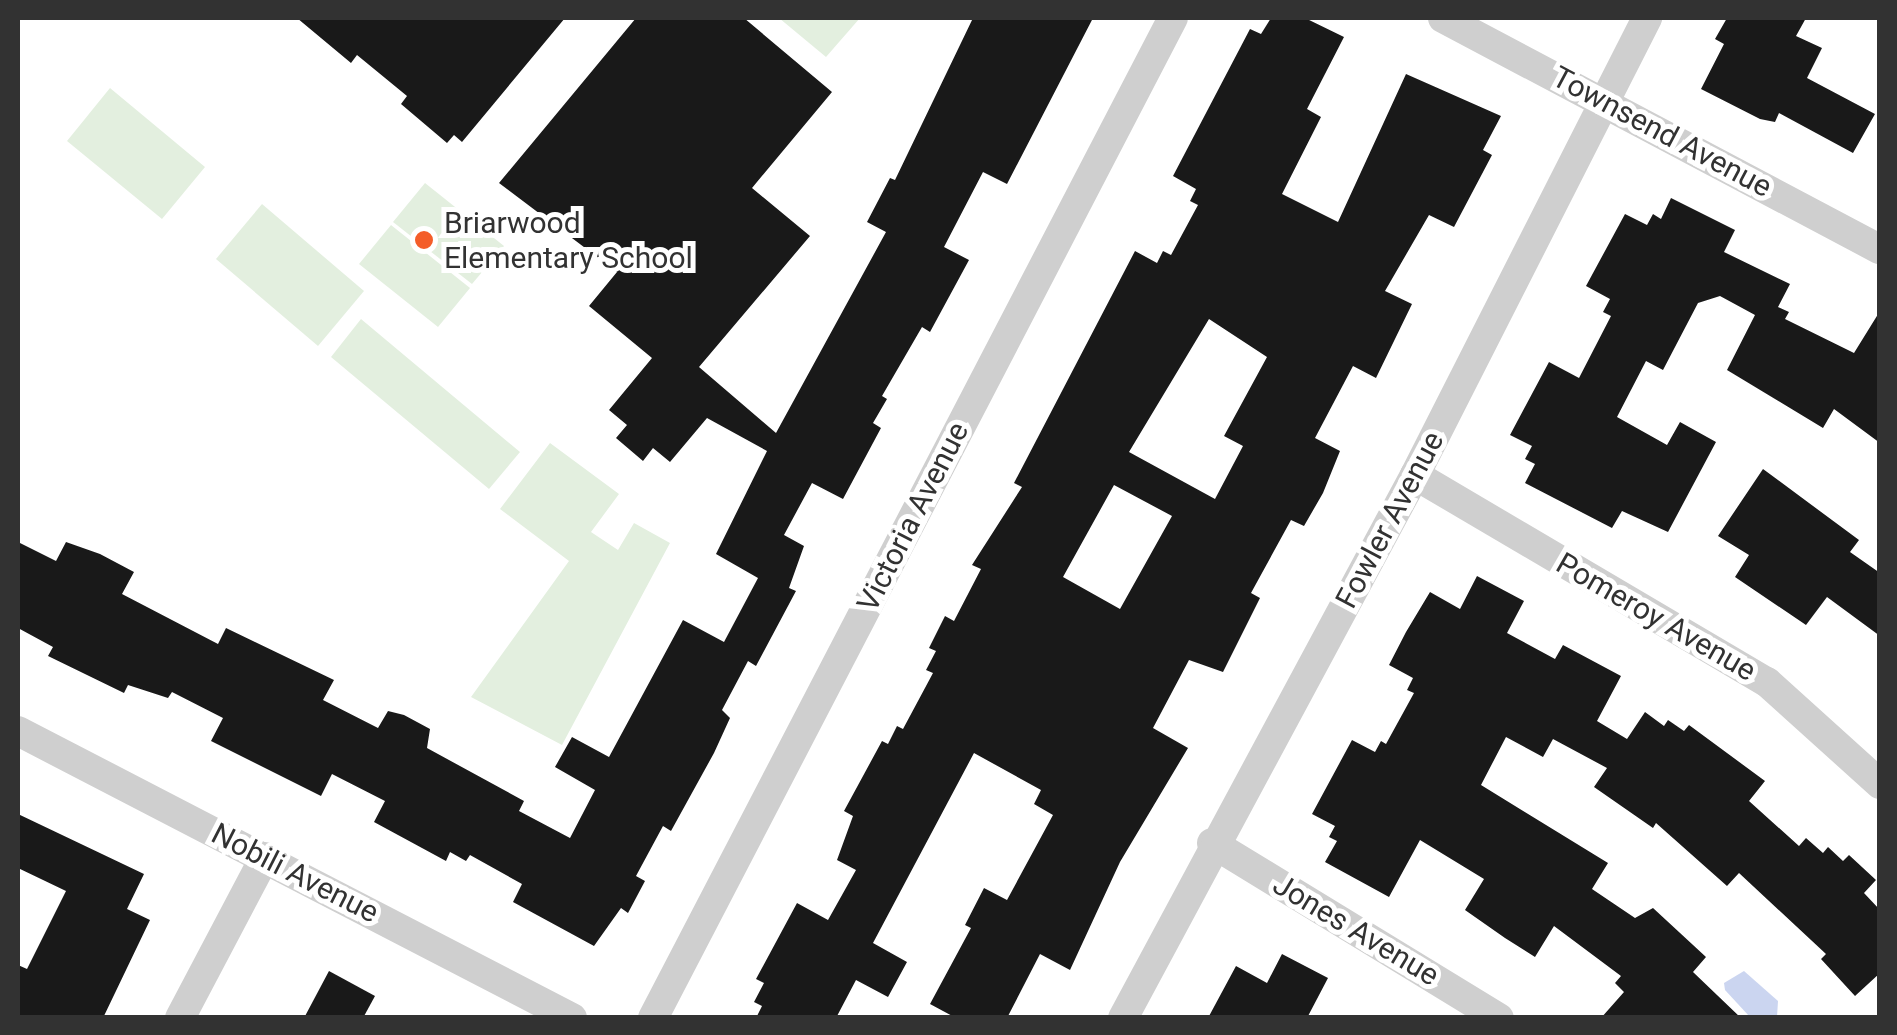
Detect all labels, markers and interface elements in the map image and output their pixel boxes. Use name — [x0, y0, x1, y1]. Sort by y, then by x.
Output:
street label: Townsend Avenue — [1546, 59, 1778, 205]
place label: Briarwood Elementary School — [444, 205, 693, 276]
marker: Briarwood Elementary School — [413, 229, 435, 251]
street label: Victoria Avenue — [850, 416, 976, 618]
street label: Fowler Avenue — [1328, 426, 1452, 614]
street label: Pomeroy Avenue — [1550, 545, 1762, 689]
street label: Nobili Avenue — [205, 815, 385, 931]
street label: Jones Avenue — [1267, 866, 1445, 994]

